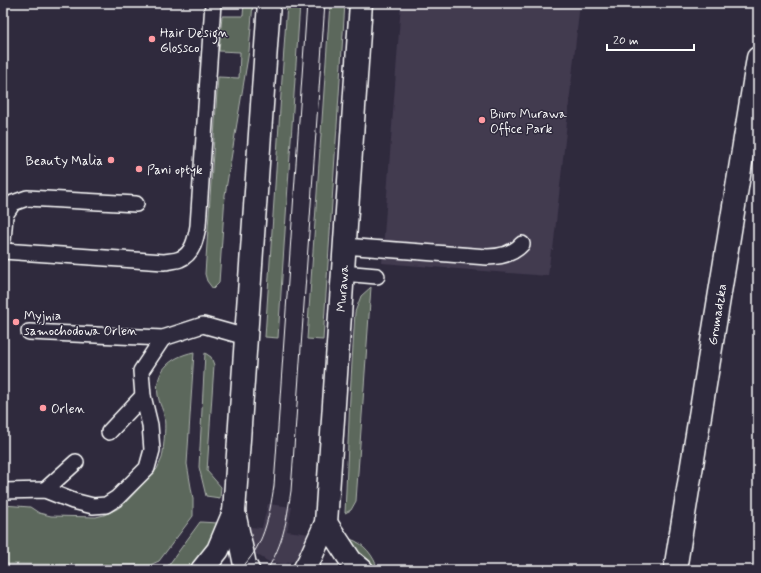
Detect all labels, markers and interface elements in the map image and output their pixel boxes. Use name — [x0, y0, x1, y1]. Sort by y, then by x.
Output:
place label: Hair Design Glossco — [160, 25, 228, 57]
scale bar — [607, 26, 694, 52]
text: 20 m — [613, 33, 639, 49]
marker: Hair Design Glossco — [147, 34, 157, 44]
place label: Biuro Murawa Office Park — [490, 106, 567, 138]
marker: Biuro Murawa Office Park — [477, 115, 487, 125]
place label: Beauty Malia — [26, 153, 103, 170]
marker: Beauty Malia — [106, 155, 116, 165]
place label: Pani optyk — [147, 162, 203, 179]
marker: Pani optyk — [134, 164, 144, 174]
street label: Murawa — [333, 264, 353, 313]
street label: Gromadzka — [705, 283, 731, 347]
place label: Myjnia samochodowa Orlen — [24, 308, 137, 340]
marker: Myjnia samochodowa Orlen — [11, 317, 21, 327]
place label: Orlen — [51, 401, 85, 418]
marker: Orlen — [38, 403, 48, 413]

